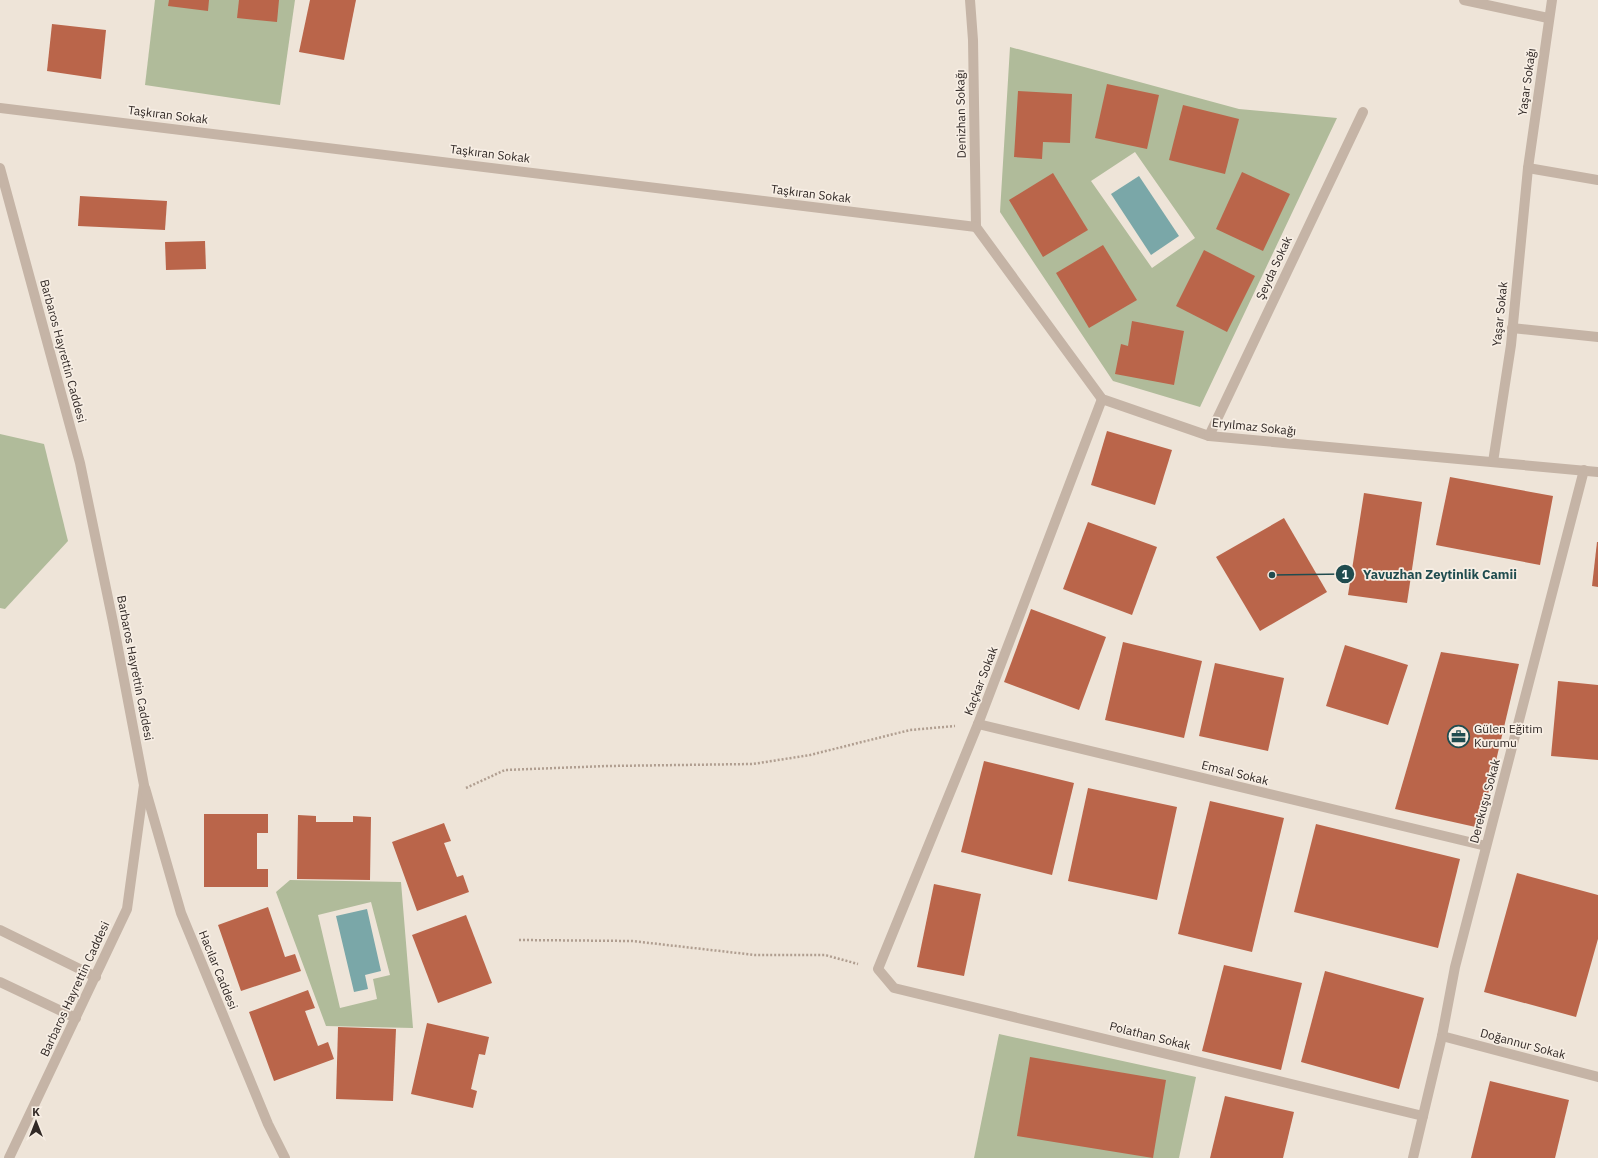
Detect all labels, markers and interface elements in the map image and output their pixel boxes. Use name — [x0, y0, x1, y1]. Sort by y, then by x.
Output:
street label: Yaşar Sokağı — [1514, 47, 1539, 117]
street label: Denizhan Sokağı — [952, 70, 969, 158]
street label: Taşkıran Sokak — [127, 102, 210, 127]
street label: Taşkıran Sokak — [449, 141, 532, 166]
street label: Taşkıran Sokak — [770, 181, 853, 206]
street label: Şeyda Sokak — [1252, 233, 1295, 302]
street label: Barbaros Hayrettin Caddesi — [37, 278, 90, 424]
street label: Yaşar Sokak — [1489, 280, 1510, 347]
street label: Eryılmaz Sokağı — [1211, 415, 1297, 438]
callout: Yavuzhan Zeytinlik Camii — [1335, 562, 1525, 587]
text: Yavuzhan Zeytinlik Camii — [1363, 566, 1517, 583]
text: 1 — [1341, 567, 1349, 582]
street label: Barbaros Hayrettin Caddesi — [114, 594, 157, 742]
street label: Kaçkar Sokak — [961, 644, 1001, 717]
place label: Gülen Eği̇ti̇m Kurumu — [1474, 721, 1543, 750]
office icon: Gülen Eği̇ti̇m Kurumu — [1446, 723, 1472, 749]
street label: Derekuşu Sokak — [1466, 756, 1503, 845]
street label: Emsal Sokak — [1200, 757, 1271, 788]
street label: Barbaros Hayrettin Caddesi — [37, 919, 113, 1059]
street label: Hacılar Caddesi — [196, 928, 241, 1012]
street label: Polathan Sokak — [1108, 1018, 1193, 1053]
street label: Doğannur Sokak — [1479, 1025, 1568, 1062]
north arrow — [16, 1102, 56, 1142]
text: K — [32, 1105, 40, 1119]

